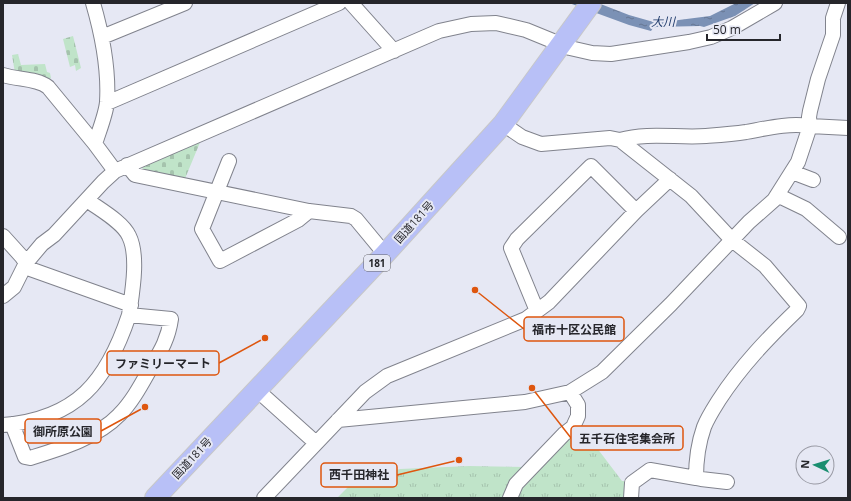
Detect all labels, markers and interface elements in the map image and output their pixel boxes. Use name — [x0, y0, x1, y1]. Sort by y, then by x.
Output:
water label: 大川 — [651, 13, 677, 30]
scale bar — [707, 16, 780, 42]
text: 50 m — [713, 21, 741, 38]
street label: 国道181号 — [391, 197, 437, 246]
road number: 181 — [364, 255, 390, 271]
callout: 福市十区公民館 — [524, 317, 624, 341]
text: 福市十区公民館 — [532, 321, 616, 338]
callout: ファミリーマート — [107, 351, 219, 375]
text: ファミリーマート — [115, 355, 211, 372]
callout: 御所原公園 — [25, 419, 101, 443]
text: 御所原公園 — [33, 423, 93, 440]
callout: 五千石住宅集会所 — [571, 426, 683, 450]
text: 五千石住宅集会所 — [579, 430, 675, 447]
street label: 国道181号 — [168, 434, 215, 482]
north arrow — [795, 445, 835, 485]
text: N — [797, 459, 812, 469]
callout: 西千田神社 — [321, 463, 397, 487]
text: 西千田神社 — [329, 466, 389, 483]

